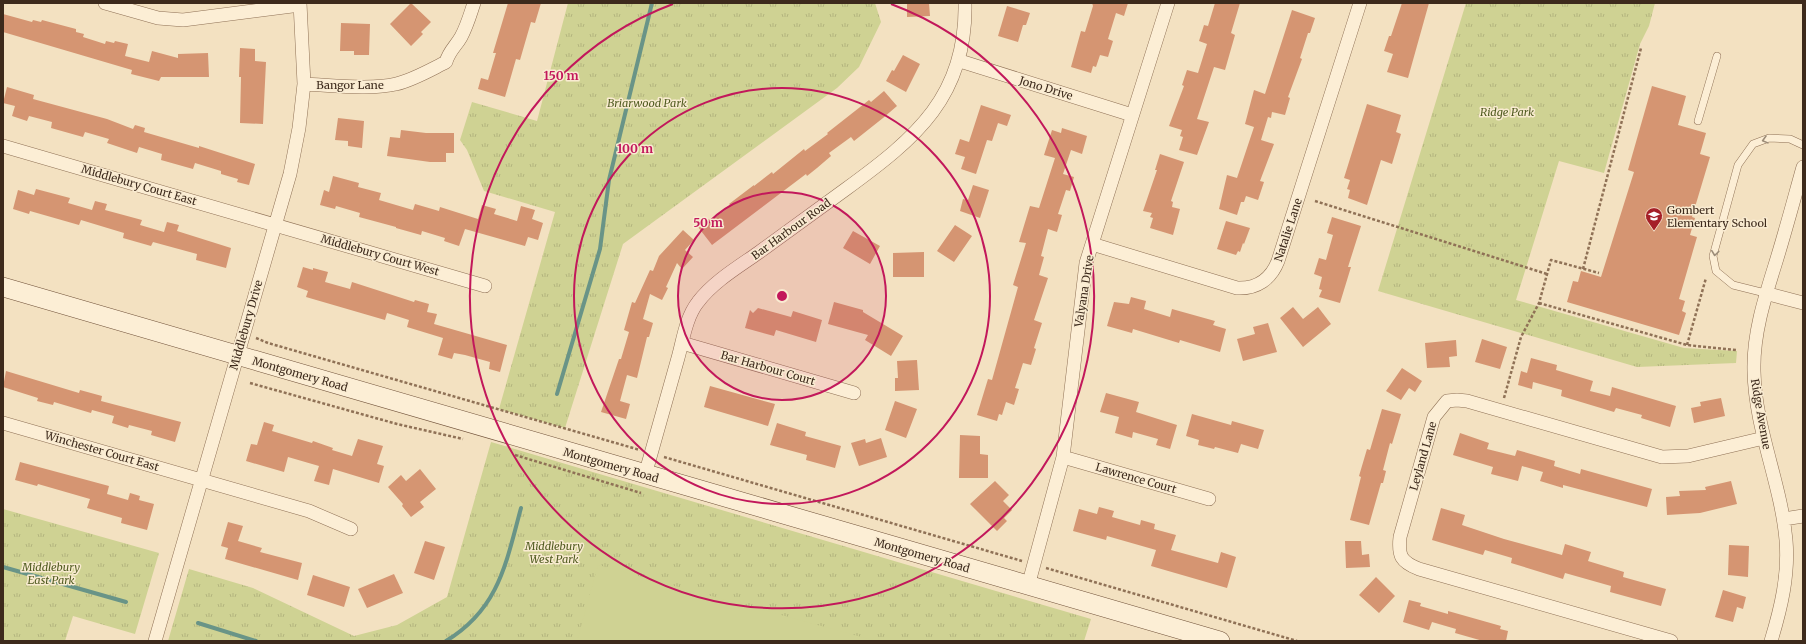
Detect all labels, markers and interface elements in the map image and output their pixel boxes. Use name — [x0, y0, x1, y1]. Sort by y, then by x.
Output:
text: 150 m — [544, 68, 579, 83]
street label: Jono Drive — [1017, 73, 1075, 103]
street label: Bangor Lane — [316, 78, 384, 92]
park label: Briarwood Park — [607, 96, 687, 110]
park label: Ridge Park — [1480, 105, 1534, 119]
one-way arrow — [1762, 135, 1769, 144]
text: 100 m — [617, 141, 653, 156]
street label: Middlebury Court East — [80, 162, 199, 208]
street label: Bar Harbour Road — [748, 195, 834, 263]
street label: Natalie Lane — [1271, 196, 1305, 264]
place label: Gombert Elementary School — [1667, 203, 1768, 230]
school or university icon: Gombert Elementary School — [1644, 206, 1664, 231]
text: 50 m — [693, 215, 723, 230]
street label: Middlebury Court West — [319, 231, 442, 279]
one-way arrow — [1710, 250, 1719, 256]
street label: Valyana Drive — [1071, 254, 1097, 329]
street label: Middlebury Drive — [226, 278, 266, 372]
centre of rings — [775, 289, 789, 303]
street label: Bar Harbour Court — [719, 348, 818, 388]
street label: Montgomery Road — [251, 354, 350, 394]
street label: Ridge Avenue — [1748, 378, 1774, 451]
street label: Leyland Lane — [1407, 420, 1440, 492]
street label: Winchester Court East — [42, 428, 161, 474]
street label: Montgomery Road — [562, 445, 661, 485]
street label: Lawrence Court — [1094, 460, 1179, 496]
street label: Montgomery Road — [873, 535, 972, 575]
park label: Middlebury West Park — [524, 539, 583, 566]
park label: Middlebury East Park — [21, 560, 80, 587]

